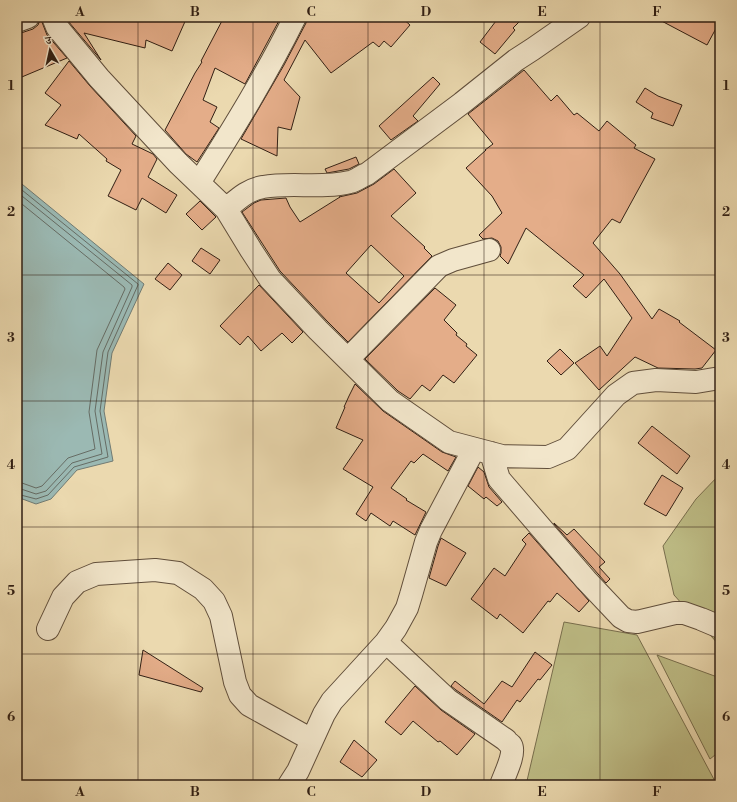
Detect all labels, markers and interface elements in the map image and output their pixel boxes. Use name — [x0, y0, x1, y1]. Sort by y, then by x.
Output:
text: A — [74, 4, 85, 20]
text: B — [190, 4, 200, 20]
text: C — [306, 4, 316, 20]
text: D — [421, 4, 431, 20]
text: E — [537, 4, 547, 20]
text: F — [652, 4, 662, 20]
north arrow — [30, 30, 70, 70]
text: उ — [44, 34, 54, 49]
text: 1 — [8, 78, 15, 94]
text: 1 — [723, 78, 730, 94]
text: 2 — [7, 204, 15, 220]
text: 2 — [722, 204, 730, 220]
text: 3 — [7, 330, 15, 346]
text: 3 — [722, 330, 730, 346]
text: 4 — [7, 457, 16, 473]
text: 4 — [722, 457, 731, 473]
text: 5 — [7, 583, 15, 599]
text: 5 — [722, 583, 730, 599]
text: 6 — [7, 709, 15, 725]
text: 6 — [722, 709, 730, 725]
text: A — [74, 784, 85, 800]
text: B — [190, 784, 200, 800]
text: C — [306, 784, 316, 800]
text: D — [421, 784, 431, 800]
text: E — [537, 784, 547, 800]
text: F — [652, 784, 662, 800]

